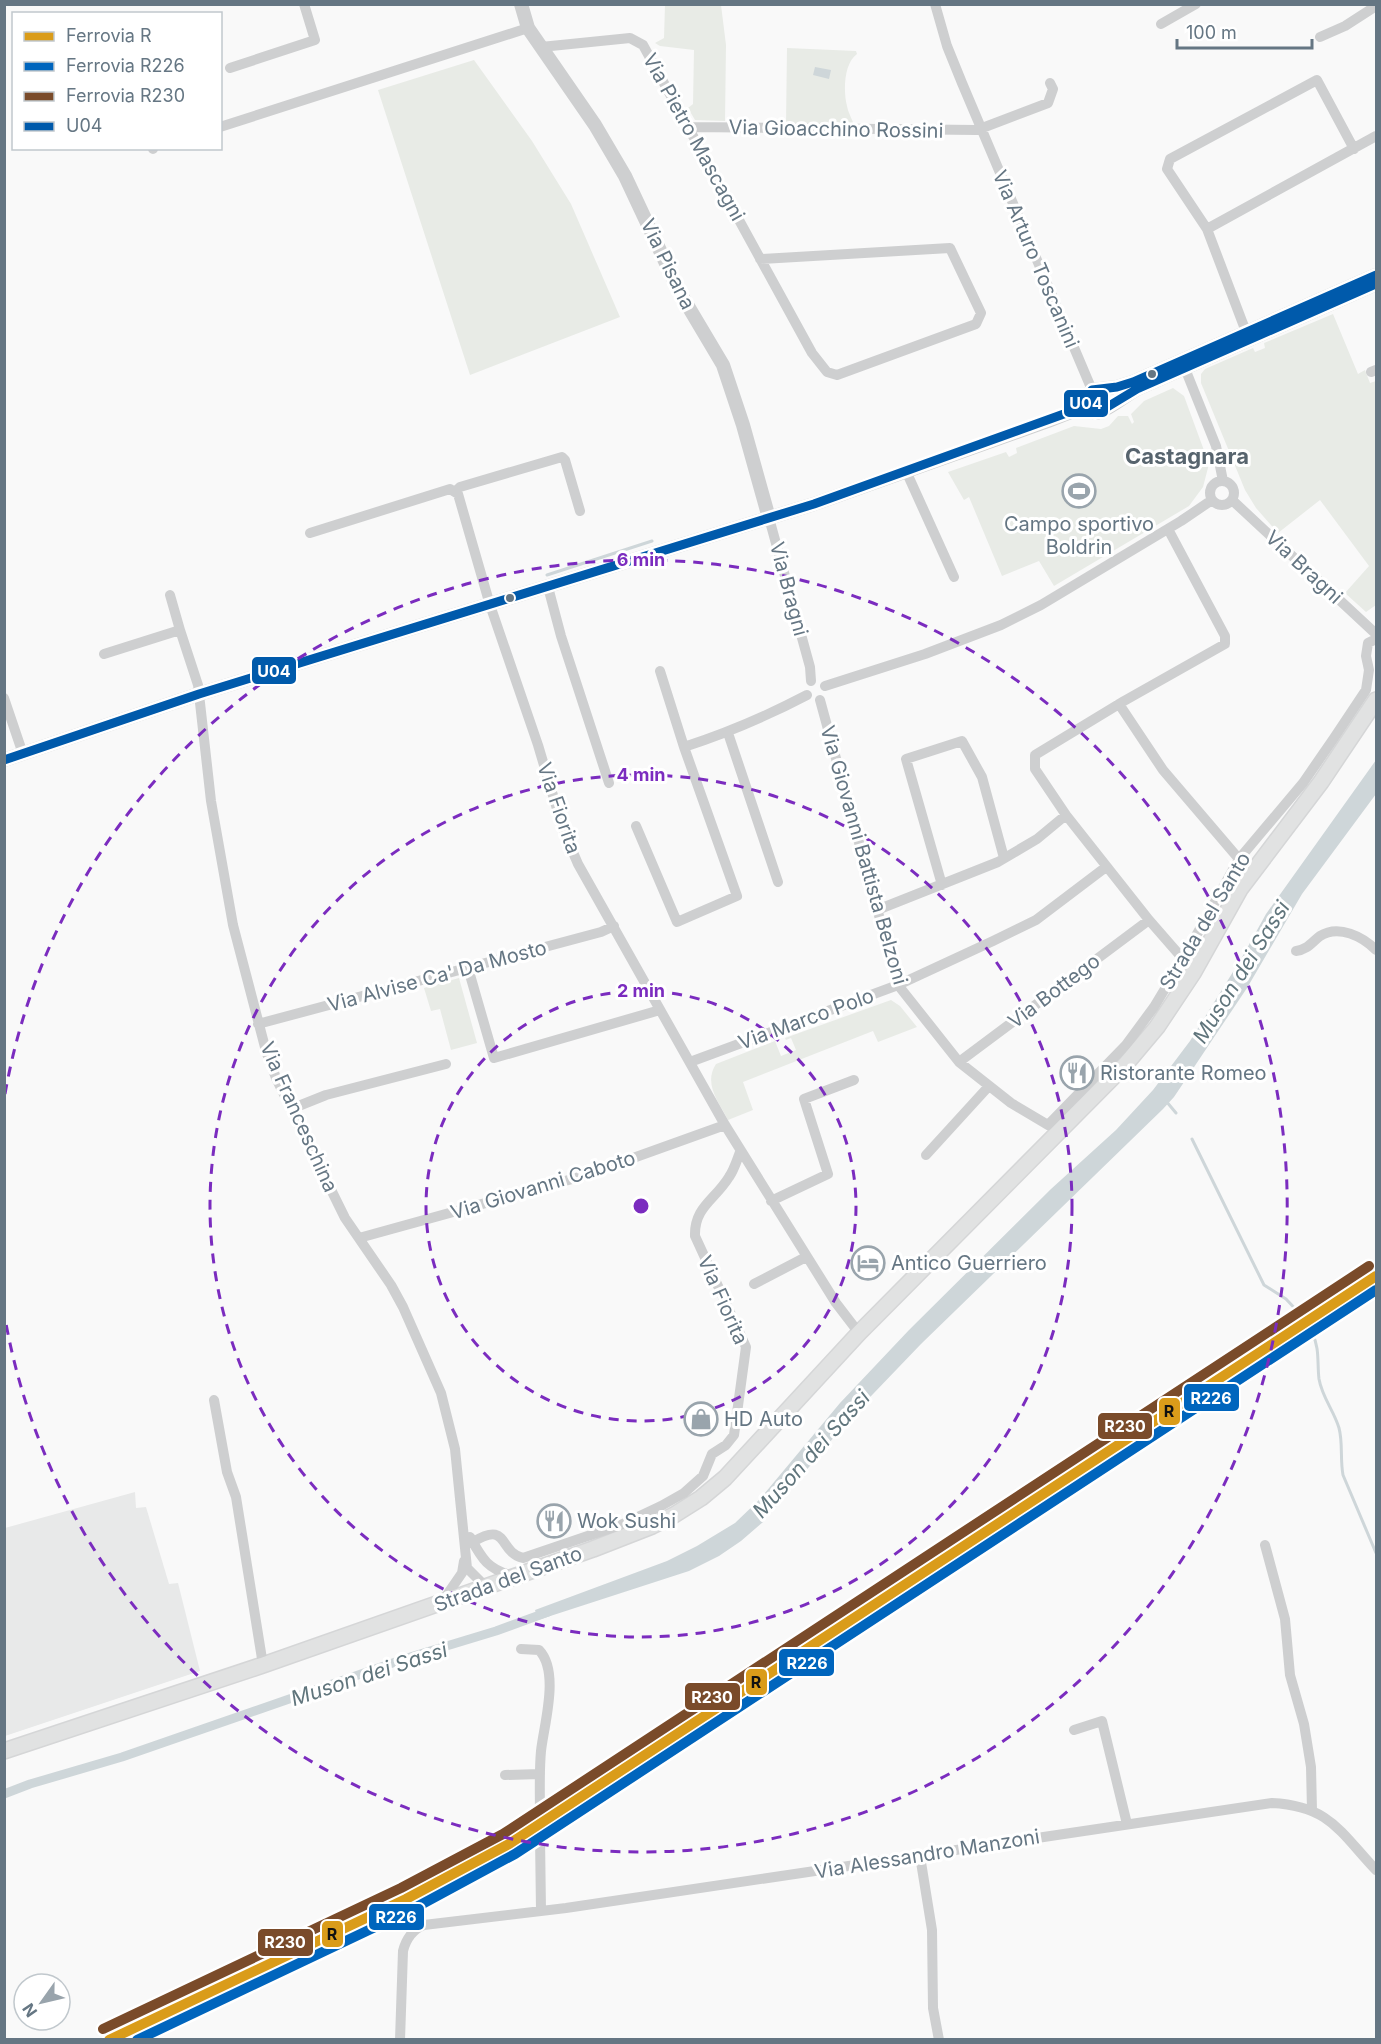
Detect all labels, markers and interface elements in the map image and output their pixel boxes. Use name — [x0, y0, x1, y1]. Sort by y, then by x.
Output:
legend — [12, 12, 222, 150]
scale bar — [1177, 12, 1312, 50]
text: 100 m — [1186, 22, 1237, 43]
text: Ferrovia R — [66, 25, 152, 46]
street label: Via Pietro Mascagni — [638, 49, 750, 225]
text: Ferrovia R226 — [66, 55, 185, 76]
text: Ferrovia R230 — [66, 85, 185, 106]
text: U04 — [66, 115, 102, 136]
street label: Via Gioacchino Rossini — [728, 115, 944, 143]
street label: Via Arturo Toscanini — [988, 167, 1084, 351]
street label: Via Pisana — [636, 215, 700, 313]
unlabelled marker — [1146, 368, 1158, 380]
line badge: U04 — [1063, 389, 1109, 418]
text: U04 — [1069, 393, 1103, 413]
district label: Castagnara — [1125, 443, 1249, 469]
sports icon: Campo sportivo Boldrin — [1061, 473, 1097, 509]
place label: Campo sportivo Boldrin — [1004, 512, 1154, 559]
street label: Via Bragni — [1261, 525, 1347, 609]
street label: Via Bragni — [765, 539, 813, 639]
text: 6 min — [617, 549, 665, 570]
unlabelled marker — [504, 592, 516, 604]
line badge: U04 — [251, 656, 297, 685]
text: U04 — [257, 661, 291, 681]
street label: Via Giovanni Battista Belzoni — [816, 723, 912, 987]
street label: Via Fiorita — [532, 759, 586, 857]
text: 4 min — [617, 764, 665, 785]
street label: Strada del Santo — [1155, 848, 1255, 994]
water label: Muson dei Sassi — [1187, 896, 1295, 1048]
street label: Via Alvise Ca' Da Mosto — [325, 935, 549, 1017]
street label: Via Bottego — [1003, 949, 1105, 1033]
text: 2 min — [617, 980, 665, 1001]
street label: Via Marco Polo — [735, 983, 877, 1055]
street label: Via Franceschina — [255, 1038, 343, 1196]
restaurant icon: Ristorante Romeo — [1059, 1055, 1095, 1091]
place label: Ristorante Romeo — [1100, 1061, 1267, 1085]
street label: Via Giovanni Caboto — [448, 1145, 638, 1225]
centre of rings — [631, 1196, 651, 1216]
hotel icon: Antico Guerriero — [850, 1245, 886, 1281]
place label: Antico Guerriero — [891, 1251, 1047, 1275]
street label: Via Fiorita — [693, 1252, 753, 1348]
line badge: R226 — [1183, 1383, 1240, 1412]
water label: Muson dei Sassi — [747, 1384, 875, 1523]
text: R226 — [1190, 1388, 1232, 1408]
line badge: R — [1158, 1397, 1181, 1426]
shop icon: HD Auto — [683, 1401, 719, 1437]
text: R — [1164, 1401, 1175, 1421]
place label: HD Auto — [724, 1407, 803, 1431]
line badge: R230 — [1097, 1412, 1153, 1440]
text: R230 — [1104, 1416, 1146, 1436]
restaurant icon: Wok Sushi — [536, 1503, 572, 1539]
place label: Wok Sushi — [577, 1509, 676, 1533]
street label: Strada del Santo — [431, 1541, 585, 1617]
water label: Muson dei Sassi — [288, 1637, 451, 1711]
line badge: R226 — [778, 1648, 835, 1677]
text: R226 — [786, 1653, 828, 1673]
line badge: R — [745, 1668, 768, 1696]
text: R — [751, 1672, 762, 1692]
line badge: R230 — [684, 1682, 741, 1711]
text: R230 — [691, 1687, 733, 1707]
street label: Via Alessandro Manzoni — [813, 1824, 1041, 1884]
line badge: R226 — [368, 1903, 425, 1931]
text: R226 — [375, 1907, 417, 1927]
line badge: R — [321, 1920, 344, 1948]
text: R — [327, 1924, 338, 1944]
line badge: R230 — [257, 1928, 314, 1957]
text: R230 — [264, 1932, 306, 1952]
north arrow — [12, 1972, 72, 2032]
text: N — [18, 2000, 41, 2021]

